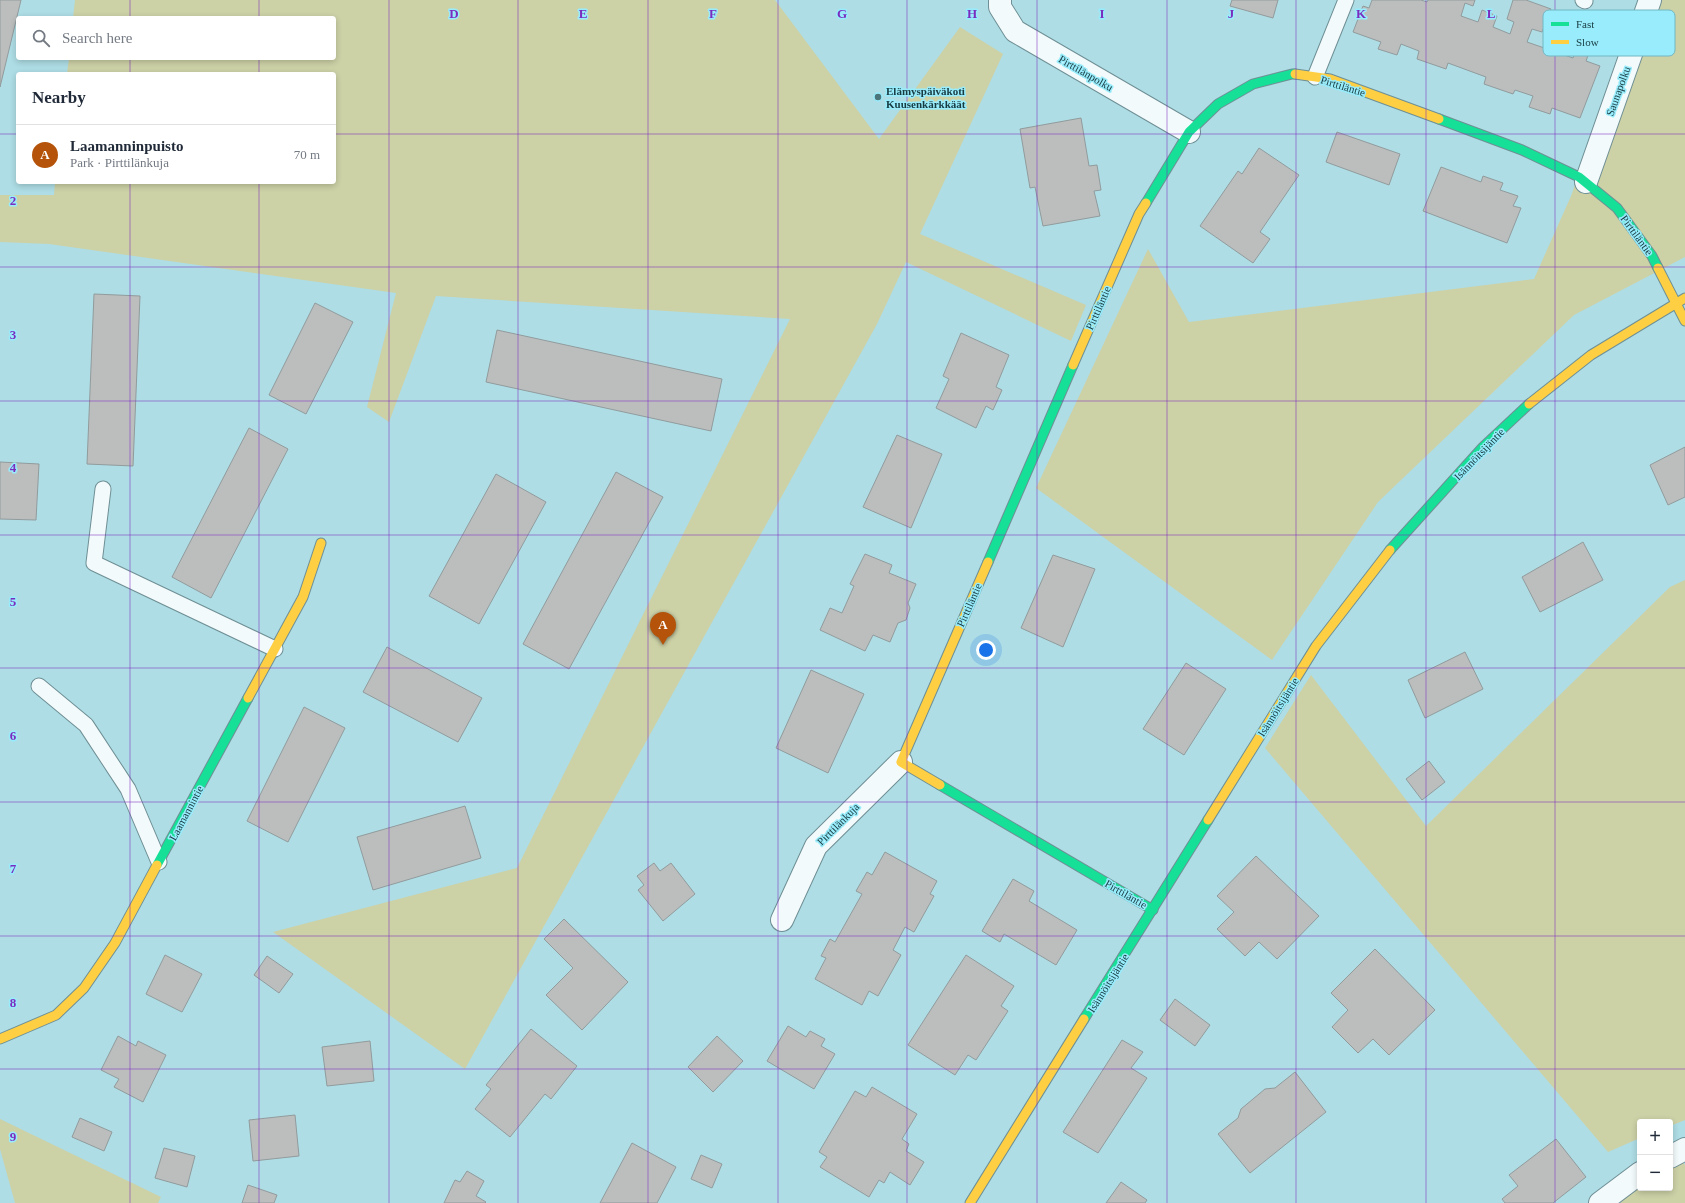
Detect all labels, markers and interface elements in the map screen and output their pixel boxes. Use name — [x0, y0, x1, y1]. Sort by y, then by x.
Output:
text: D — [449, 6, 459, 21]
text: E — [579, 6, 587, 21]
text: F — [709, 6, 717, 21]
text: G — [837, 6, 847, 21]
text: H — [967, 6, 977, 21]
text: I — [1099, 6, 1105, 21]
text: J — [1228, 6, 1235, 21]
text: K — [1356, 6, 1367, 21]
text: L — [1487, 6, 1496, 21]
legend — [1543, 10, 1675, 56]
search box — [16, 16, 336, 60]
text: Fast — [1576, 18, 1594, 30]
icon: search — [30, 27, 52, 49]
text: Search here — [62, 30, 132, 46]
text: Slow — [1576, 36, 1599, 48]
street label: Pirttilänpolku — [1057, 53, 1116, 94]
street label: Saunapolku — [1603, 64, 1633, 117]
street label: Pirttiläntie — [1319, 73, 1367, 99]
place label: Elämyspäiväkoti Kuusenkärkkäät — [886, 85, 966, 110]
text: Nearby — [32, 88, 86, 107]
marker: Elämyspäiväkoti Kuusenkärkkäät — [873, 92, 883, 102]
text: Laamanninpuisto — [70, 138, 183, 154]
text: A — [40, 147, 50, 162]
text: 70 m — [294, 147, 320, 162]
text: Park · Pirttilänkuja — [70, 155, 169, 170]
text: 2 — [10, 193, 16, 208]
street label: Pirttiläntie — [1618, 213, 1656, 257]
street label: Pirttiläntie — [1083, 284, 1113, 332]
text: 3 — [10, 327, 17, 342]
street label: Isännöitsijäntie — [1451, 426, 1507, 482]
text: 4 — [10, 460, 17, 475]
street label: Pirttiläntie — [954, 581, 984, 629]
text: 5 — [10, 594, 17, 609]
pin: A — [650, 612, 676, 645]
your location — [976, 640, 996, 660]
street label: Isännöitsijäntie — [1255, 675, 1301, 739]
text: 6 — [10, 728, 17, 743]
street label: Laamannintie — [167, 783, 206, 843]
street label: Pirttilänkuja — [815, 800, 862, 847]
text: 7 — [10, 861, 17, 876]
street label: Pirttiläntie — [1103, 877, 1149, 911]
street label: Isännöitsijäntie — [1085, 951, 1131, 1015]
text: 8 — [10, 995, 17, 1010]
map controls — [1637, 1119, 1673, 1191]
button: + — [1637, 1119, 1673, 1155]
text: 9 — [10, 1129, 17, 1144]
button: − — [1637, 1155, 1673, 1191]

